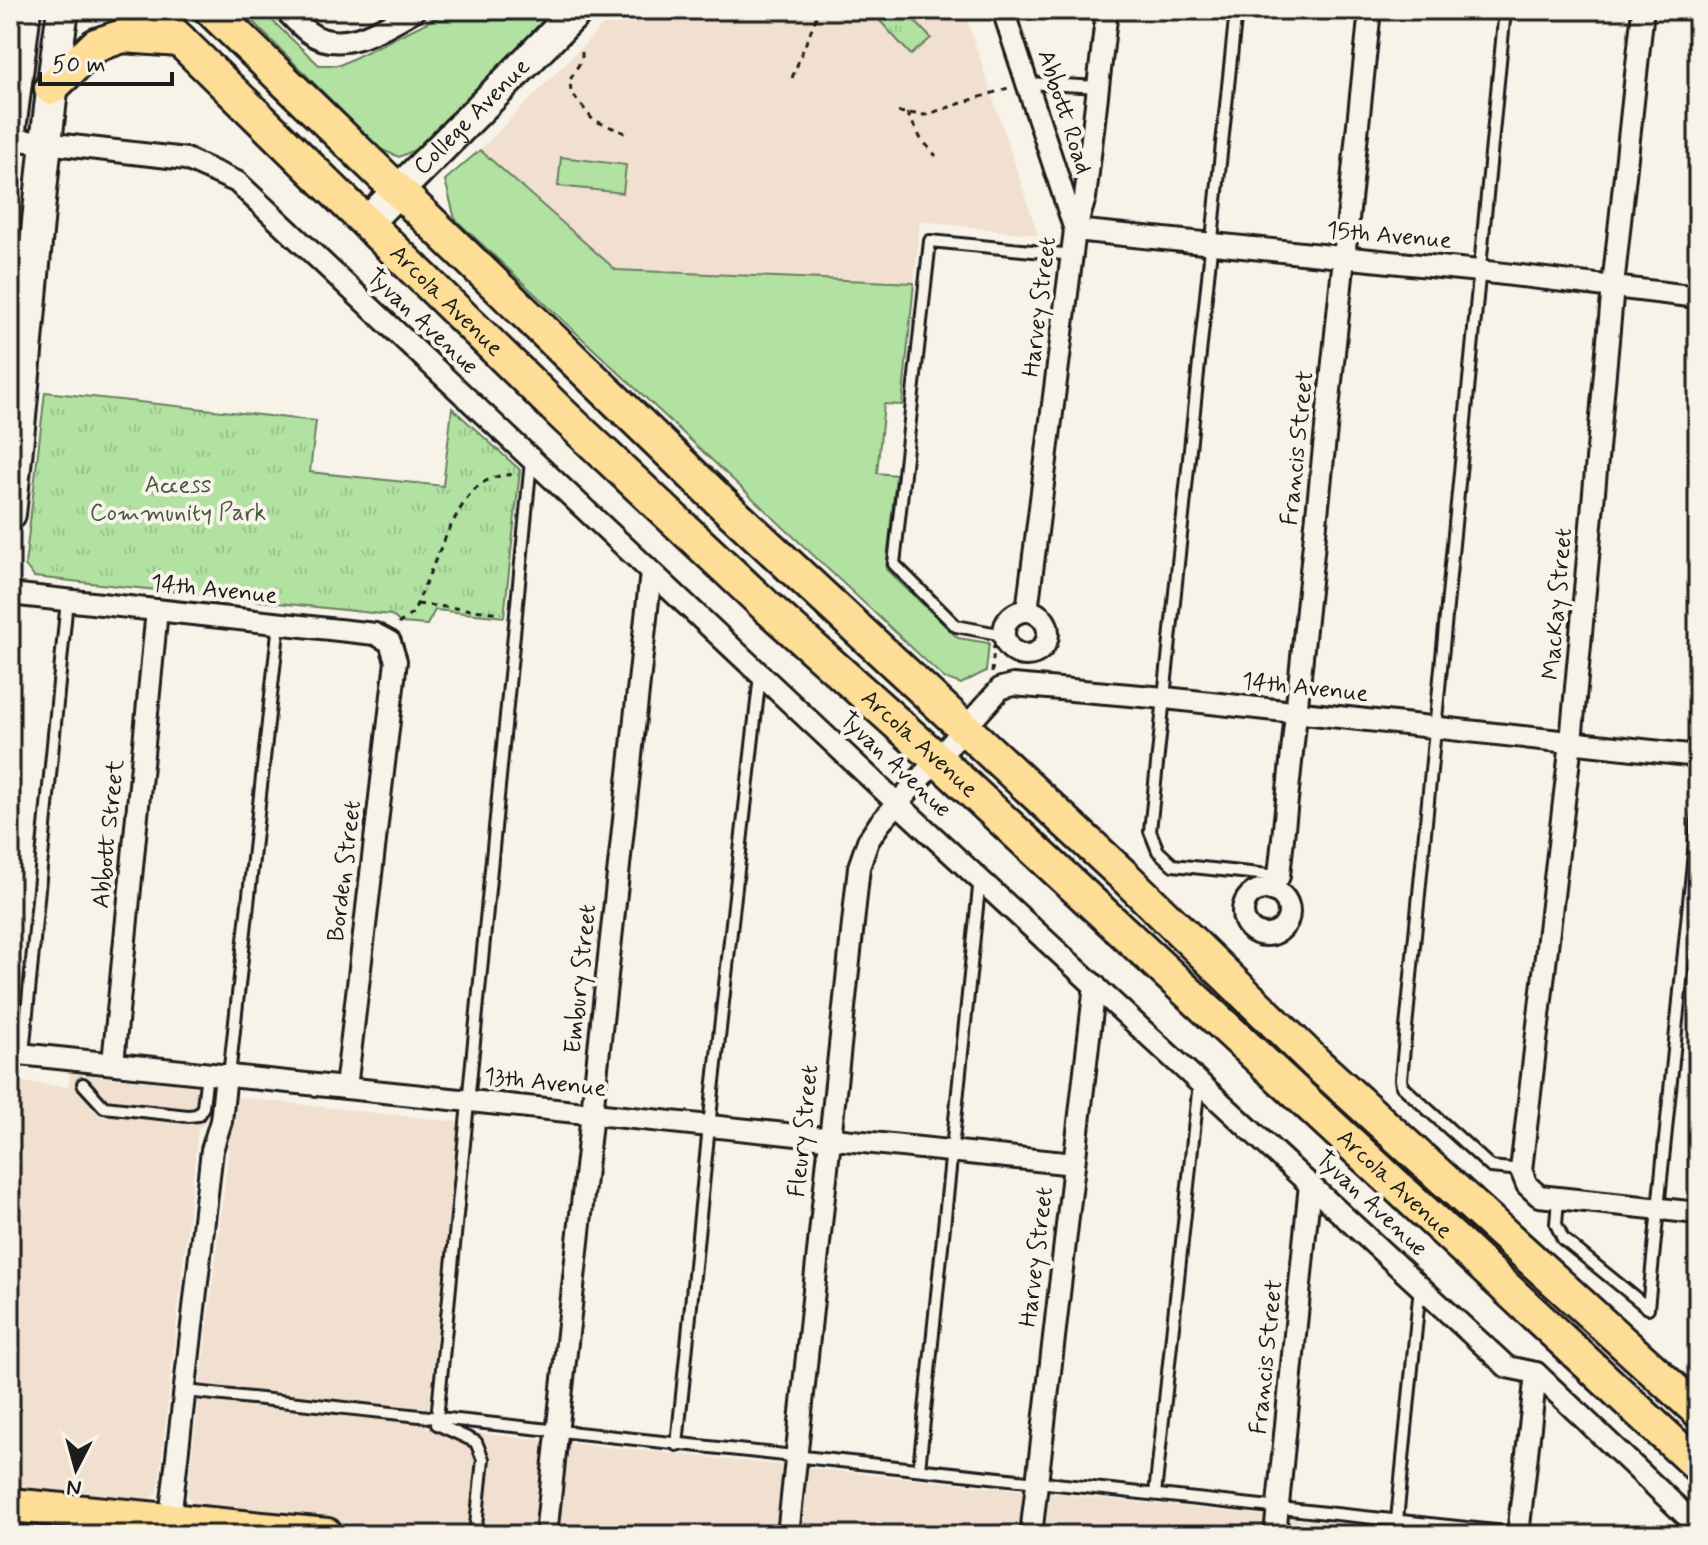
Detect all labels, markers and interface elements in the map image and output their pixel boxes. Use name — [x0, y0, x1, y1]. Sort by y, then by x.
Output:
scale bar — [40, 36, 172, 86]
street label: Abbott Road — [1029, 46, 1099, 178]
text: 50 m — [52, 50, 106, 81]
street label: College Avenue — [407, 51, 537, 182]
street label: 15th Avenue — [1325, 215, 1453, 257]
street label: Harvey Street — [1016, 235, 1064, 379]
street label: Arcola Avenue — [383, 238, 510, 364]
street label: Tyvan Avenue — [359, 262, 485, 382]
street label: Francis Street — [1274, 369, 1322, 527]
park label: Access Community Park — [90, 470, 266, 529]
street label: MacKay Street — [1536, 527, 1580, 681]
street label: 14th Avenue — [149, 568, 279, 612]
street label: 14th Avenue — [1240, 666, 1370, 710]
street label: Arcola Avenue — [854, 683, 985, 805]
street label: Tyvan Avenue — [832, 705, 958, 825]
street label: Abbott Street — [86, 758, 132, 910]
street label: Borden Street — [321, 799, 369, 943]
street label: Embury Street — [558, 903, 604, 1055]
street label: 13th Avenue — [482, 1061, 608, 1105]
street label: Fleury Street — [782, 1063, 826, 1199]
street label: Arcola Avenue — [1330, 1123, 1459, 1246]
street label: Tyvan Avenue — [1308, 1144, 1434, 1264]
street label: Harvey Street — [1013, 1185, 1061, 1329]
street label: Francis Street — [1243, 1278, 1291, 1436]
north arrow — [36, 1429, 116, 1509]
text: N — [65, 1472, 83, 1502]

